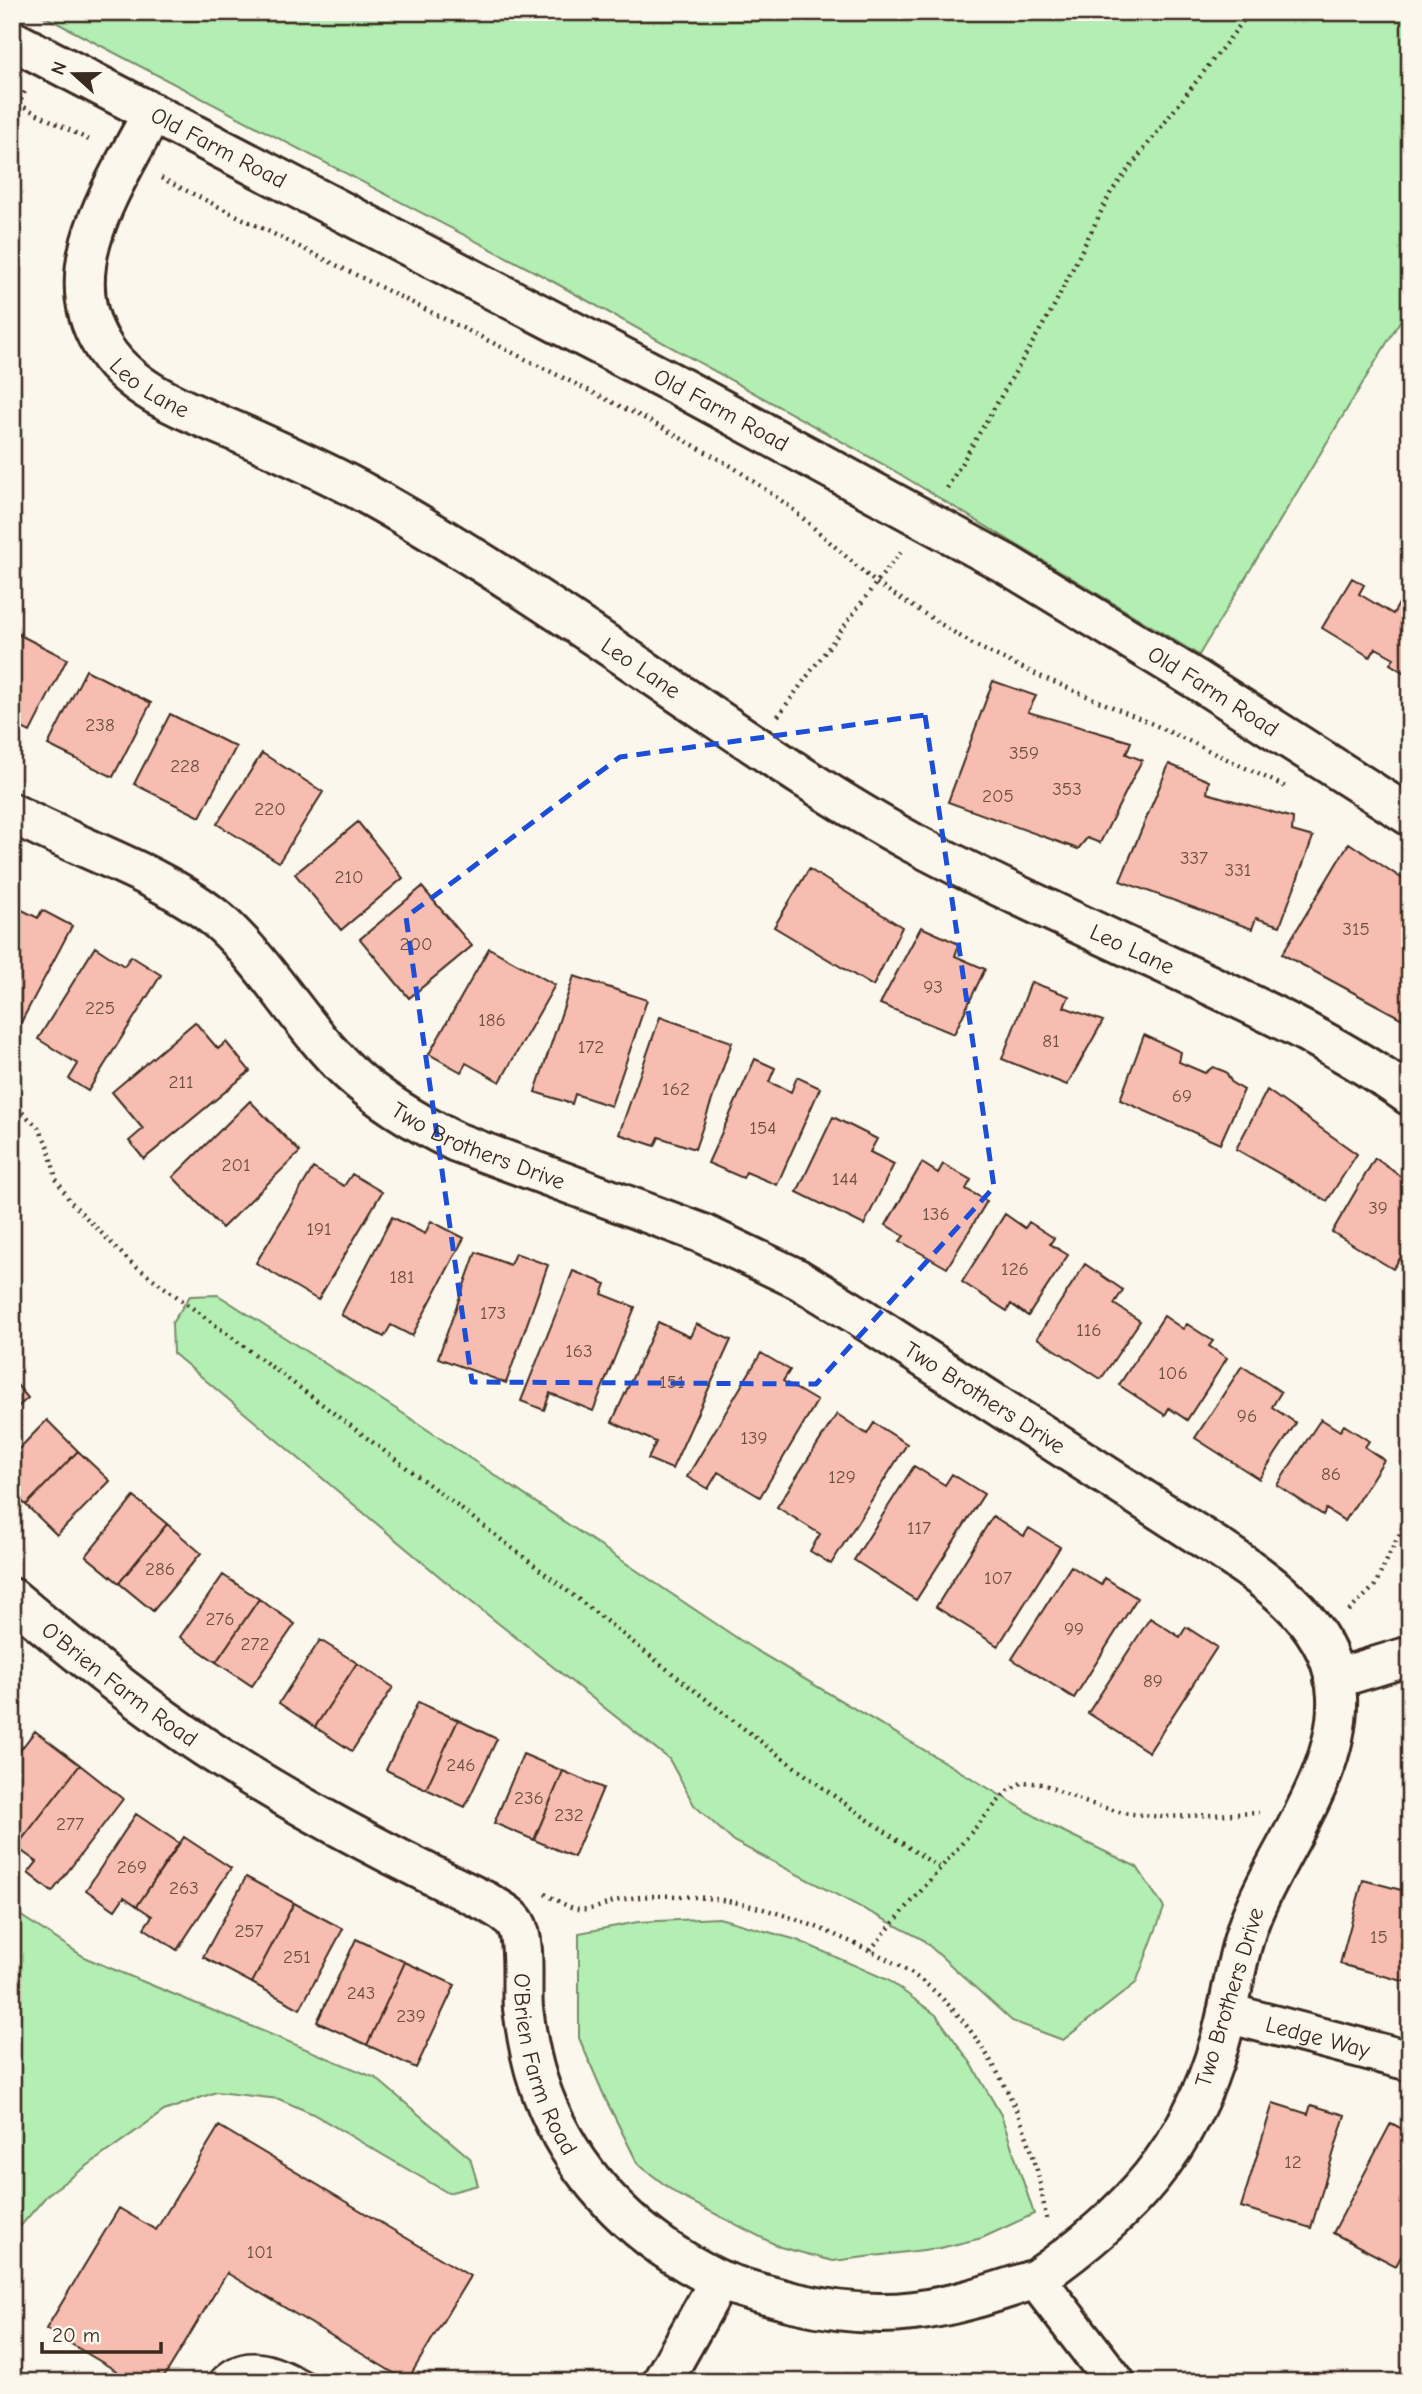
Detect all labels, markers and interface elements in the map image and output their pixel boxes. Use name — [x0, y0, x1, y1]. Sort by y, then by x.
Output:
north arrow — [38, 38, 108, 108]
text: N — [47, 59, 72, 78]
street label: Old Farm Road — [146, 101, 291, 194]
street label: Leo Lane — [104, 352, 193, 424]
street label: Old Farm Road — [649, 363, 793, 457]
street label: Leo Lane — [596, 632, 686, 705]
street label: Old Farm Road — [1143, 640, 1284, 743]
house number: 238 — [85, 714, 115, 736]
house number: 359 — [1009, 742, 1039, 764]
house number: 228 — [170, 755, 200, 777]
house number: 353 — [1052, 778, 1082, 800]
house number: 205 — [982, 785, 1014, 807]
house number: 220 — [254, 798, 286, 820]
house number: 337 — [1180, 847, 1208, 869]
house number: 331 — [1225, 859, 1251, 881]
house number: 210 — [334, 866, 364, 888]
street label: Leo Lane — [1086, 918, 1178, 980]
house number: 315 — [1342, 918, 1370, 940]
house number: 200 — [399, 933, 433, 955]
house number: 93 — [923, 976, 943, 998]
house number: 225 — [85, 997, 115, 1019]
house number: 186 — [478, 1009, 506, 1031]
house number: 81 — [1042, 1030, 1060, 1052]
house number: 172 — [578, 1036, 604, 1058]
house number: 211 — [169, 1071, 194, 1093]
house number: 162 — [662, 1078, 690, 1100]
house number: 69 — [1172, 1085, 1192, 1107]
street label: Two Brothers Drive — [386, 1096, 569, 1195]
house number: 154 — [749, 1117, 777, 1139]
house number: 201 — [221, 1154, 251, 1176]
house number: 144 — [832, 1168, 858, 1190]
house number: 39 — [1368, 1197, 1388, 1219]
house number: 136 — [922, 1203, 950, 1225]
house number: 191 — [306, 1218, 332, 1240]
house number: 126 — [1001, 1258, 1029, 1280]
house number: 181 — [390, 1266, 414, 1288]
house number: 173 — [480, 1302, 506, 1324]
house number: 116 — [1076, 1319, 1102, 1341]
street label: Two Brothers Drive — [899, 1336, 1070, 1460]
house number: 163 — [565, 1340, 593, 1362]
house number: 106 — [1158, 1362, 1188, 1384]
house number: 151 — [659, 1371, 685, 1393]
house number: 96 — [1237, 1405, 1257, 1427]
house number: 139 — [740, 1427, 768, 1449]
house number: 86 — [1321, 1463, 1341, 1485]
house number: 129 — [828, 1466, 856, 1488]
house number: 117 — [907, 1517, 931, 1539]
house number: 286 — [145, 1558, 175, 1580]
house number: 107 — [984, 1567, 1012, 1589]
house number: 276 — [205, 1608, 235, 1630]
street label: O'Brien Farm Road — [36, 1616, 203, 1753]
house number: 99 — [1064, 1618, 1084, 1640]
house number: 272 — [241, 1633, 269, 1655]
house number: 89 — [1143, 1670, 1163, 1692]
house number: 246 — [446, 1754, 476, 1776]
house number: 236 — [514, 1787, 544, 1809]
house number: 232 — [554, 1804, 584, 1826]
house number: 277 — [56, 1813, 84, 1835]
house number: 269 — [117, 1856, 147, 1878]
house number: 263 — [169, 1877, 199, 1899]
street label: Two Brothers Drive — [1189, 1904, 1270, 2090]
house number: 257 — [234, 1920, 264, 1942]
house number: 15 — [1370, 1926, 1388, 1948]
house number: 251 — [283, 1946, 311, 1968]
street label: O'Brien Farm Road — [508, 1973, 583, 2160]
house number: 243 — [347, 1982, 375, 2004]
house number: 239 — [396, 2005, 426, 2027]
street label: Ledge Way — [1263, 2011, 1374, 2064]
house number: 12 — [1284, 2151, 1302, 2173]
house number: 101 — [247, 2241, 273, 2263]
scale bar — [42, 2310, 161, 2354]
text: 20 m — [52, 2323, 100, 2347]

